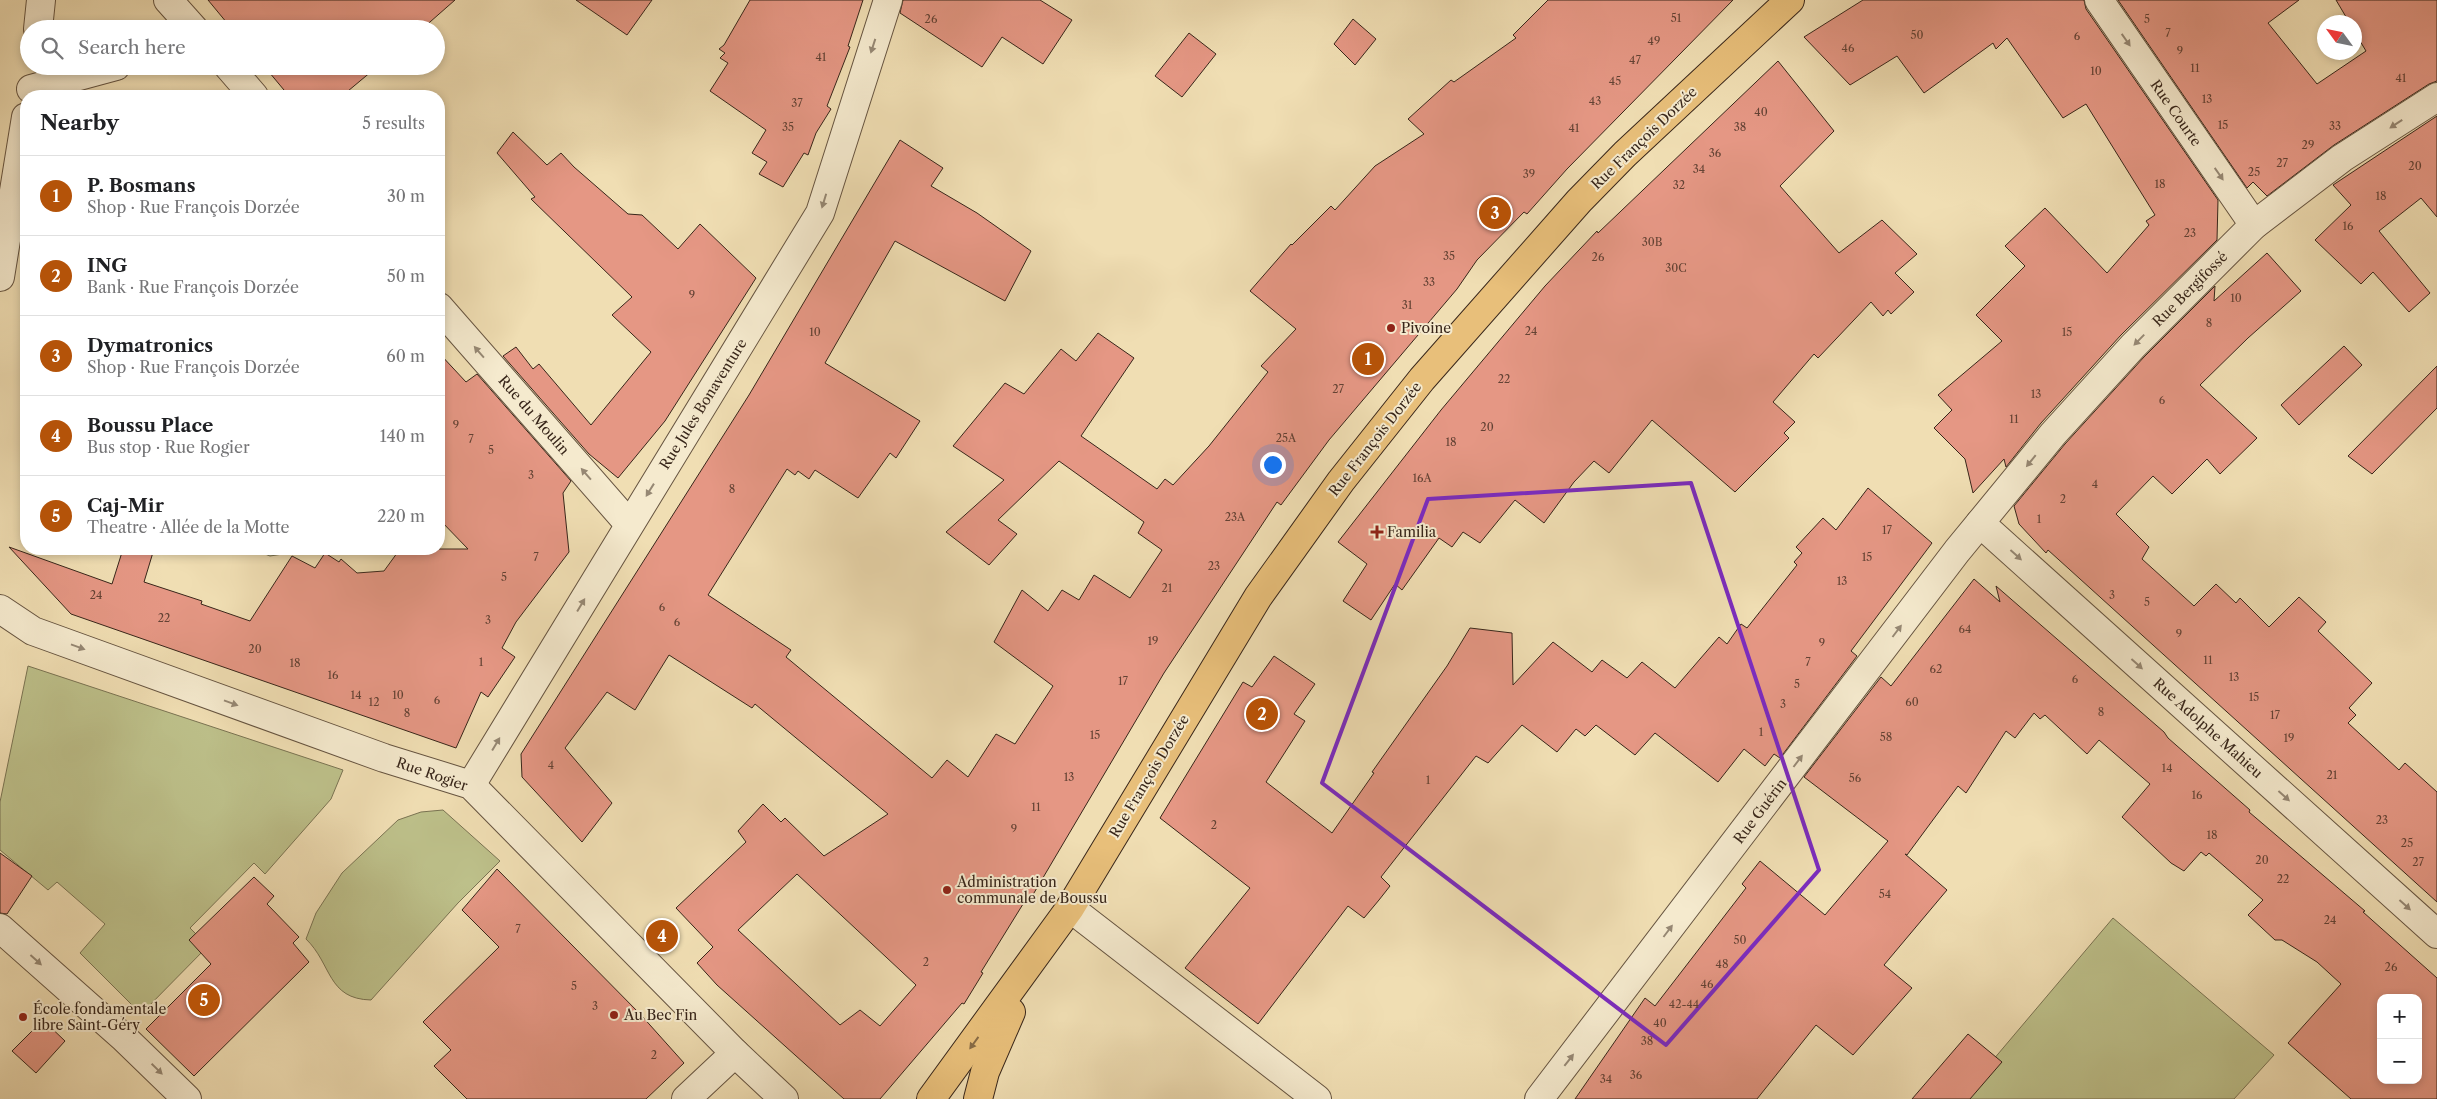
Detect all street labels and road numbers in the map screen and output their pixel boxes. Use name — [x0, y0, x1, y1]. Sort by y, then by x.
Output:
street label: Rue Courte — [2147, 76, 2206, 150]
street label: Rue François Dorzée — [1587, 83, 1701, 193]
street label: Rue Bergifossé — [2149, 248, 2231, 330]
street label: Rue Jules Bonaventure — [655, 335, 751, 473]
street label: Rue du Moulin — [495, 372, 574, 459]
street label: Rue François Dorzée — [1325, 378, 1425, 500]
street label: Rue Adolphe Mahieu — [2150, 674, 2267, 782]
street label: Rue François Dorzée — [1105, 711, 1193, 841]
street label: Rue Rogier — [394, 753, 470, 795]
street label: Rue Guérin — [1730, 775, 1791, 847]

